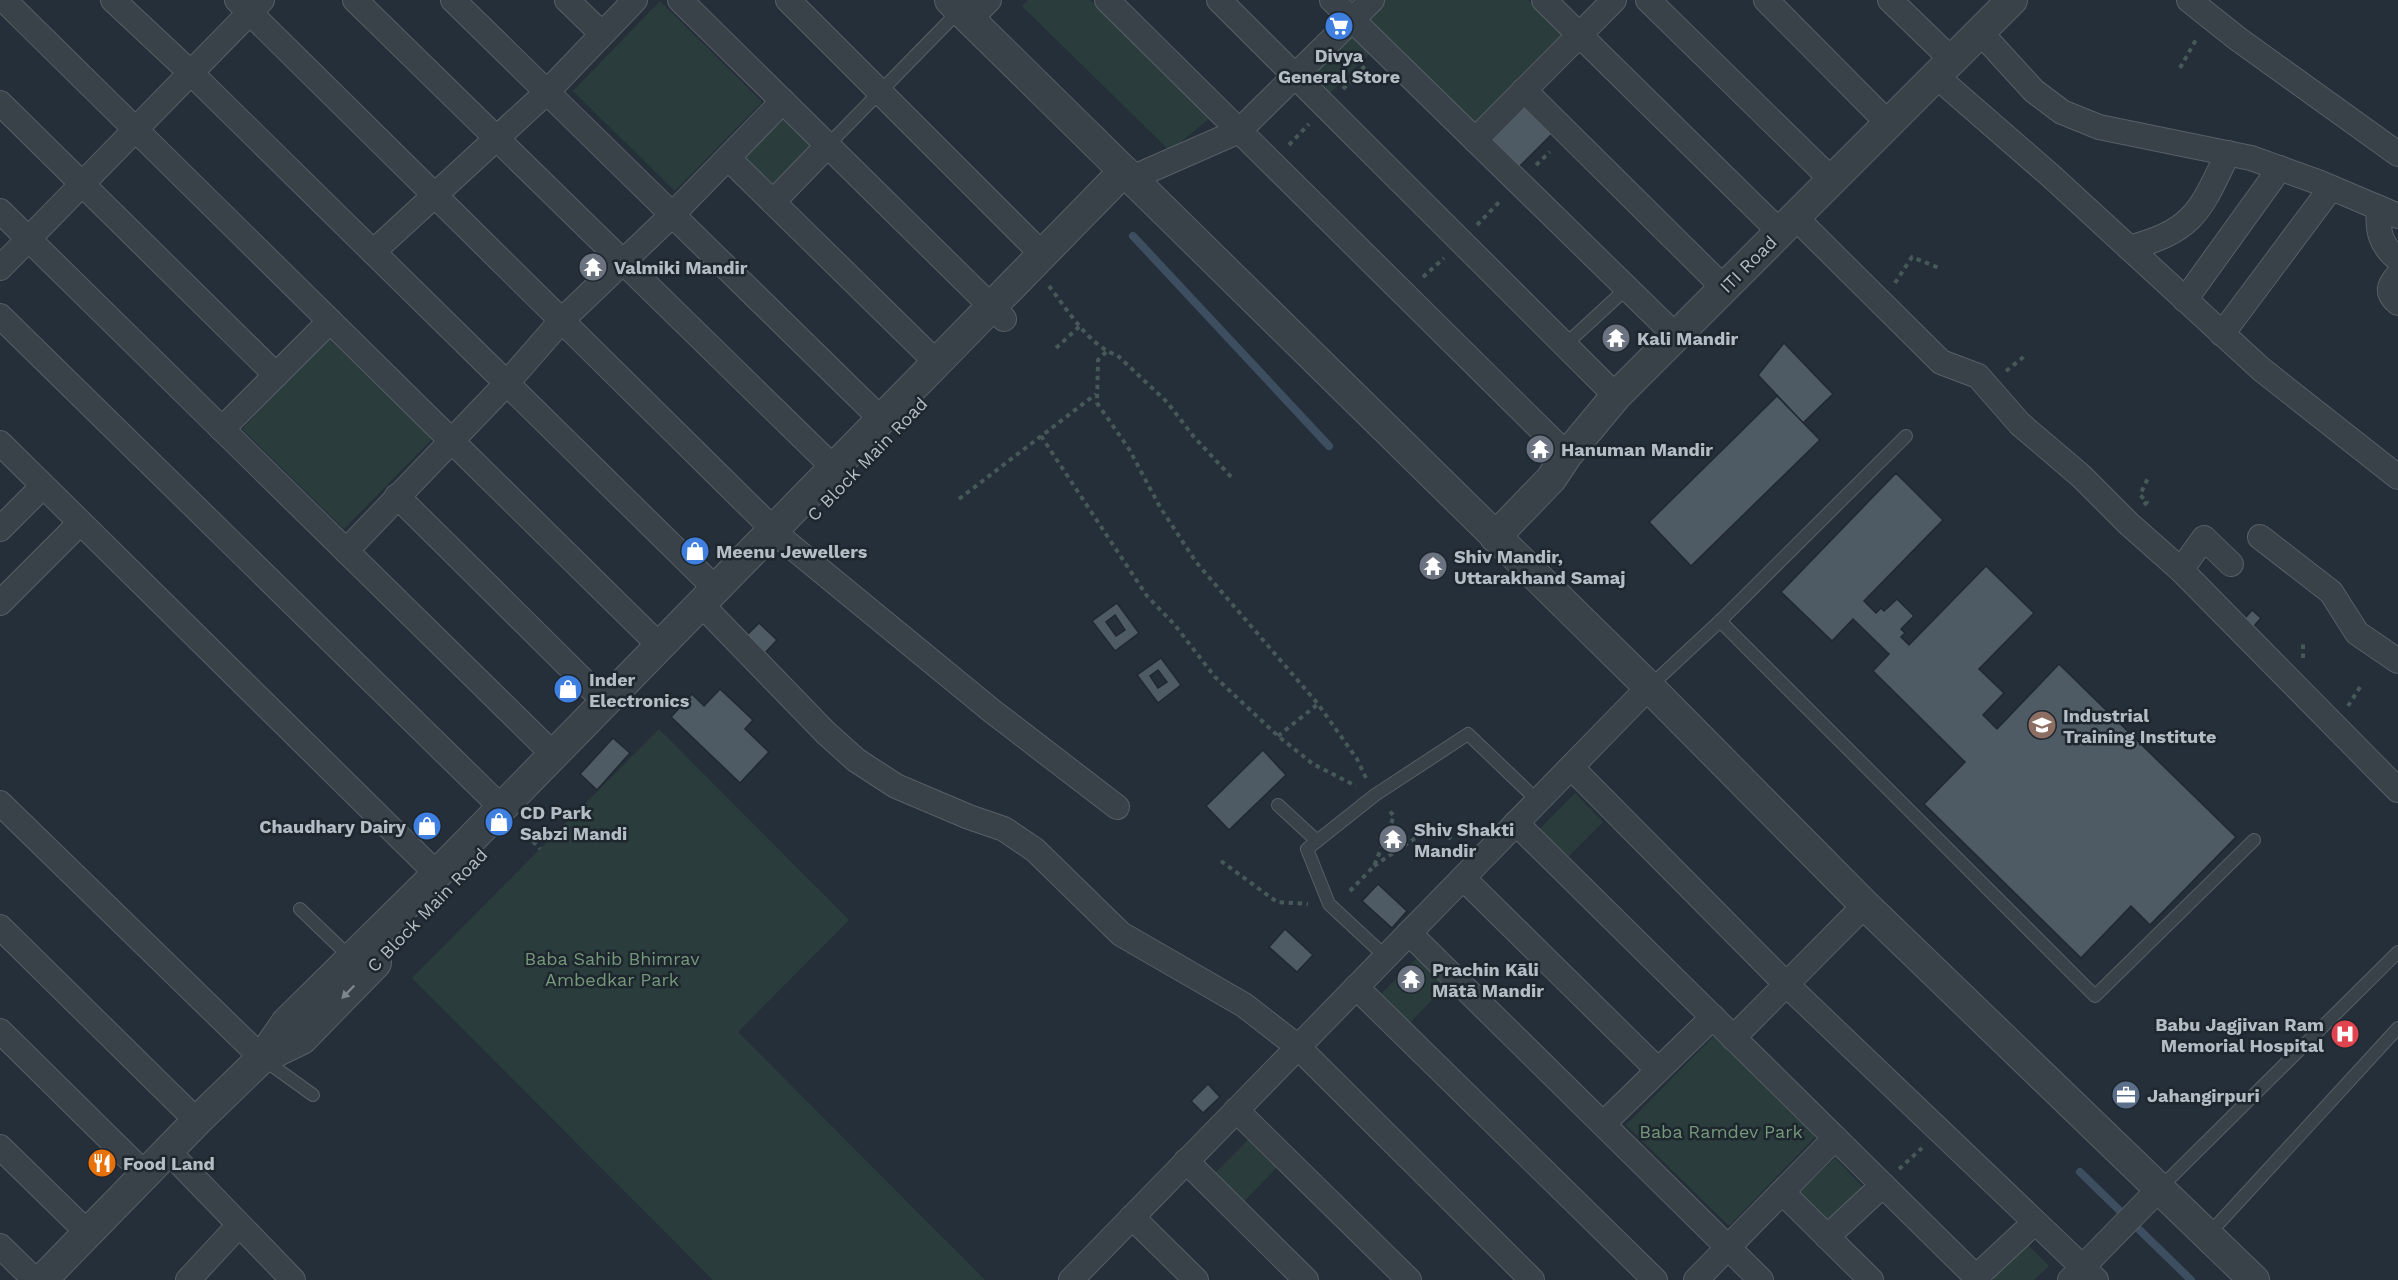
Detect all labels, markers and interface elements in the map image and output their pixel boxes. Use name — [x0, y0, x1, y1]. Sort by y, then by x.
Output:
supermarket icon: Divya General Store — [1323, 10, 1355, 42]
place label: Divya General Store — [1278, 45, 1400, 87]
street label: ITI Road — [1715, 231, 1781, 297]
temple icon: Valmiki Mandir — [577, 251, 609, 283]
place label: Valmiki Mandir — [614, 257, 748, 278]
temple icon: Kali Mandir — [1600, 322, 1632, 354]
place label: Kali Mandir — [1637, 328, 1739, 349]
street label: C Block Main Road — [802, 393, 932, 525]
temple icon: Hanuman Mandir — [1524, 433, 1556, 465]
place label: Hanuman Mandir — [1561, 439, 1713, 460]
shop icon: Meenu Jewellers — [679, 535, 711, 567]
place label: Meenu Jewellers — [716, 541, 868, 562]
place label: Shiv Mandir, Uttarakhand Samaj — [1454, 546, 1625, 588]
temple icon: Shiv Mandir, Uttarakhand Samaj — [1417, 550, 1449, 582]
place label: Inder Electronics — [589, 669, 690, 711]
shop icon: Inder Electronics — [552, 673, 584, 705]
place label: Industrial Training Institute — [2063, 705, 2217, 747]
school or university icon: Industrial Training Institute — [2026, 709, 2058, 741]
place label: CD Park Sabzi Mandi — [520, 802, 627, 844]
shop icon: CD Park Sabzi Mandi — [483, 806, 515, 838]
shop icon: Chaudhary Dairy — [411, 810, 443, 842]
place label: Chaudhary Dairy — [259, 816, 407, 837]
place label: Shiv Shakti Mandir — [1414, 819, 1514, 861]
temple icon: Shiv Shakti Mandir — [1377, 823, 1409, 855]
street label: C Block Main Road — [362, 844, 492, 976]
park label: Baba Sahib Bhimrav Ambedkar Park — [524, 948, 700, 990]
place label: Prachin Kāli Mātā Mandir — [1432, 959, 1544, 1001]
temple icon: Prachin Kāli Mātā Mandir — [1395, 963, 1427, 995]
one-way arrow — [341, 984, 355, 998]
place label: Babu Jagjivan Ram Memorial Hospital — [2155, 1014, 2324, 1056]
hospital icon: Babu Jagjivan Ram Memorial Hospital — [2329, 1018, 2361, 1050]
office icon: Jahangirpuri — [2110, 1079, 2142, 1111]
place label: Jahangirpuri — [2147, 1085, 2260, 1106]
park label: Baba Ramdev Park — [1639, 1121, 1803, 1142]
restaurant icon: Food Land — [86, 1147, 118, 1179]
place label: Food Land — [123, 1153, 215, 1174]

